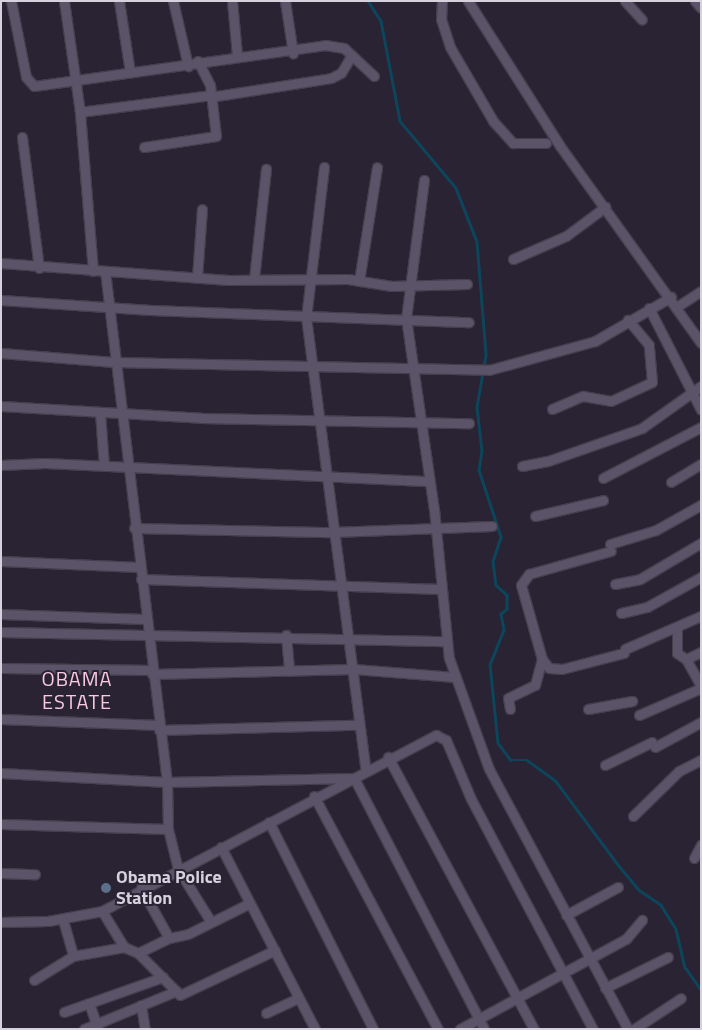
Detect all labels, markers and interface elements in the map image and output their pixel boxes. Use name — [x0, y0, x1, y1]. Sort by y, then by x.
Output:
district label: OBAMA ESTATE — [41, 667, 113, 714]
place label: Obama Police Station — [116, 867, 222, 910]
marker: Obama Police Station — [100, 882, 112, 894]

